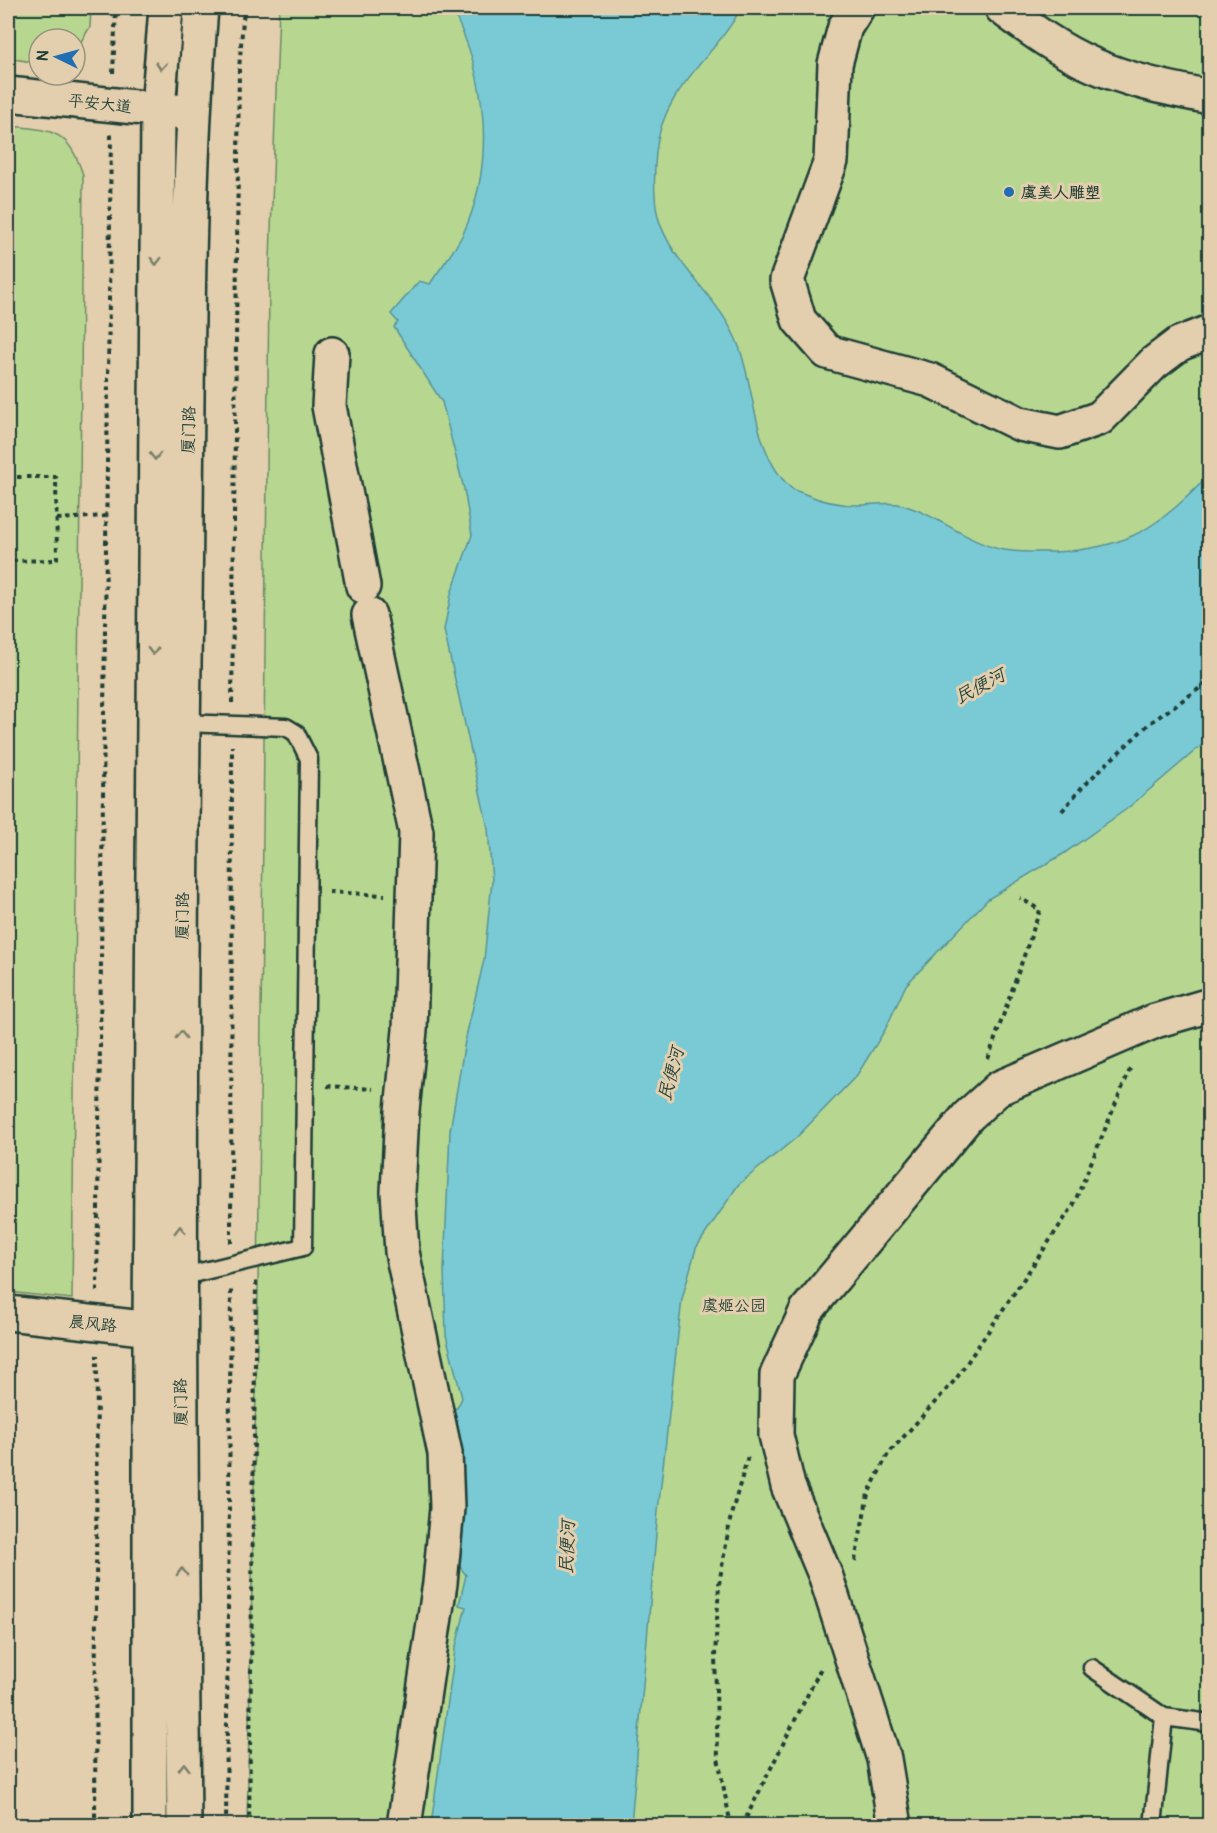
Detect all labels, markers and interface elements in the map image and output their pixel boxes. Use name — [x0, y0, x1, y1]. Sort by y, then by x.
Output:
north arrow — [27, 27, 87, 87]
text: N — [33, 49, 54, 62]
one-way arrow — [155, 61, 168, 70]
street label: 平安大道 — [67, 91, 133, 117]
place label: 虞美人雕塑 — [1021, 183, 1101, 203]
marker: 虞美人雕塑 — [1002, 185, 1016, 199]
one-way arrow — [150, 256, 162, 265]
street label: 厦门路 — [179, 406, 199, 454]
one-way arrow — [149, 451, 161, 460]
one-way arrow — [147, 646, 159, 655]
water label: 民便河 — [951, 662, 1012, 709]
street label: 厦门路 — [173, 892, 193, 940]
one-way arrow — [175, 1031, 187, 1040]
water label: 民便河 — [653, 1042, 690, 1103]
one-way arrow — [174, 1226, 186, 1235]
park label: 虞姬公园 — [702, 1296, 766, 1316]
street label: 晨风路 — [68, 1312, 118, 1336]
street label: 厦门路 — [171, 1378, 191, 1426]
water label: 民便河 — [555, 1517, 580, 1574]
one-way arrow — [176, 1568, 188, 1577]
one-way arrow — [178, 1763, 190, 1772]

